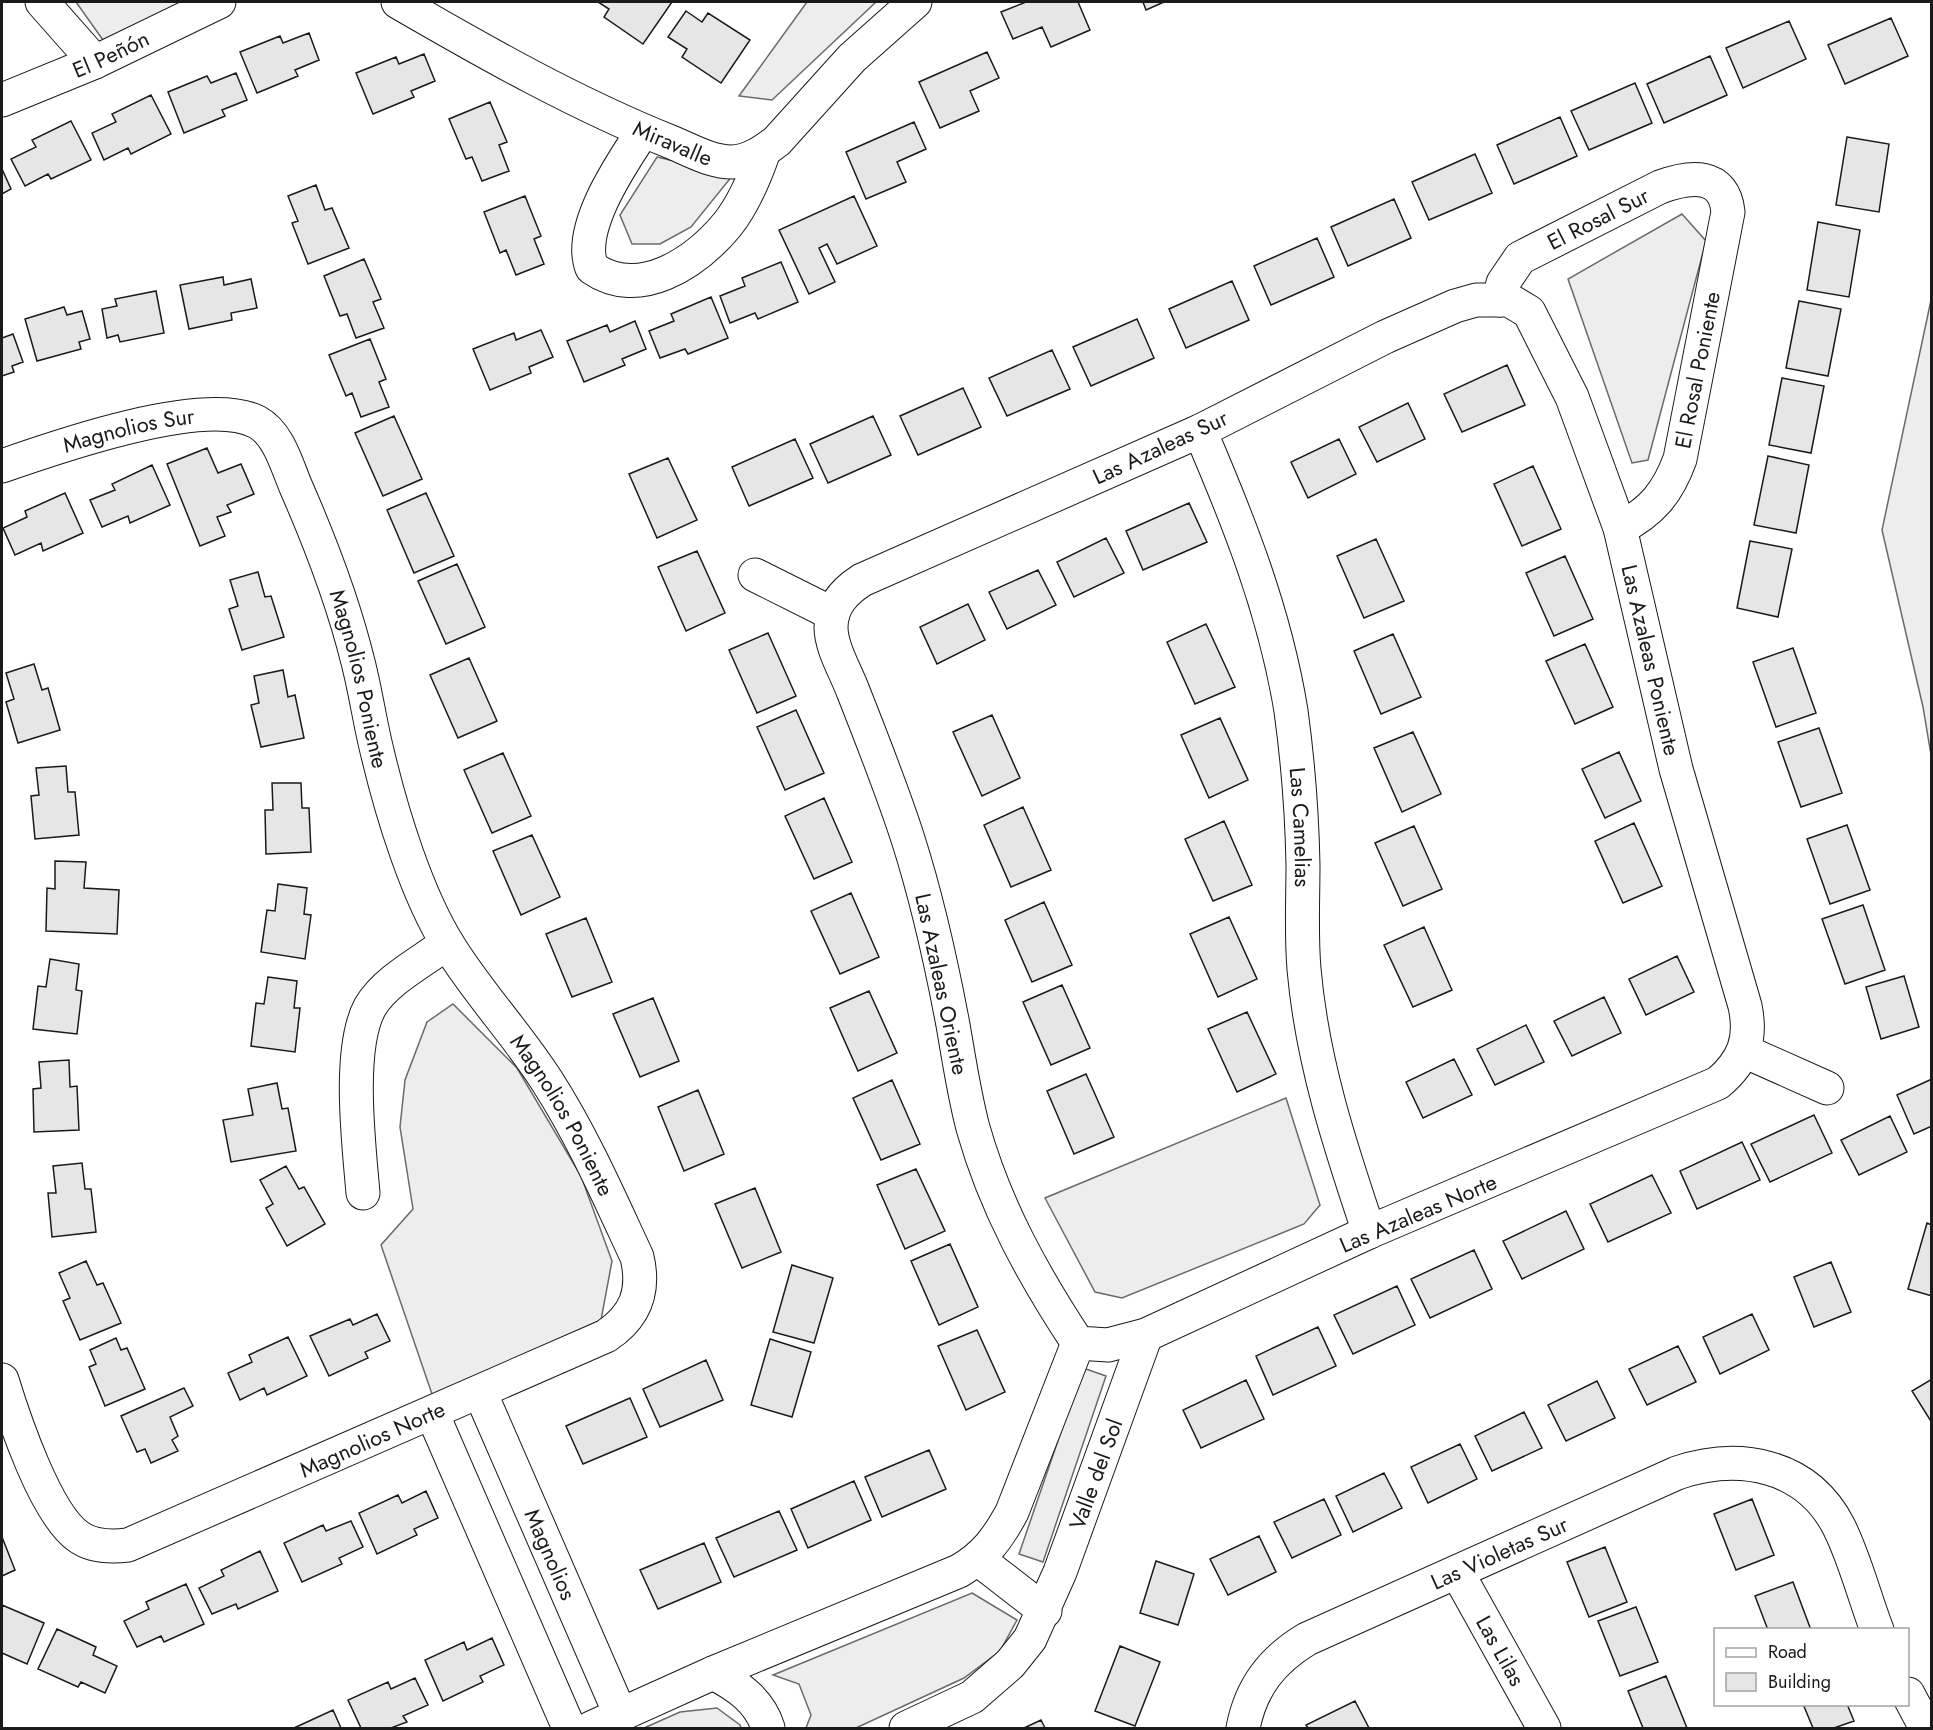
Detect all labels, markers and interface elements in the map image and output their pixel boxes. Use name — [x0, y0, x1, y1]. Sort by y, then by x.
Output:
street label: El Peñón — [67, 22, 155, 86]
street label: Miravalle — [628, 112, 717, 174]
street label: El Rosal Sur — [1541, 179, 1655, 258]
street label: El Rosal Poniente — [1666, 289, 1728, 451]
street label: Magnolios Sur — [59, 400, 196, 461]
street label: Las Azaleas Sur — [1087, 401, 1233, 492]
street label: Las Azaleas Poniente — [1613, 561, 1689, 759]
street label: Magnolios Poniente — [322, 585, 397, 771]
street label: Las Camelias — [1282, 766, 1319, 888]
street label: Las Azaleas Oriente — [907, 890, 977, 1078]
street label: Magnolios Poniente — [503, 1027, 622, 1201]
street label: Las Azaleas Norte — [1334, 1165, 1502, 1261]
street label: Magnolios Norte — [294, 1393, 450, 1485]
street label: Valle del Sol — [1061, 1414, 1130, 1534]
street label: Magnolios — [517, 1504, 585, 1605]
street label: Las Violetas Sur — [1426, 1508, 1573, 1597]
street label: Las Lilas — [1468, 1610, 1533, 1692]
legend — [1714, 1628, 1909, 1706]
text: Road — [1768, 1639, 1807, 1665]
text: Building — [1768, 1669, 1831, 1695]

